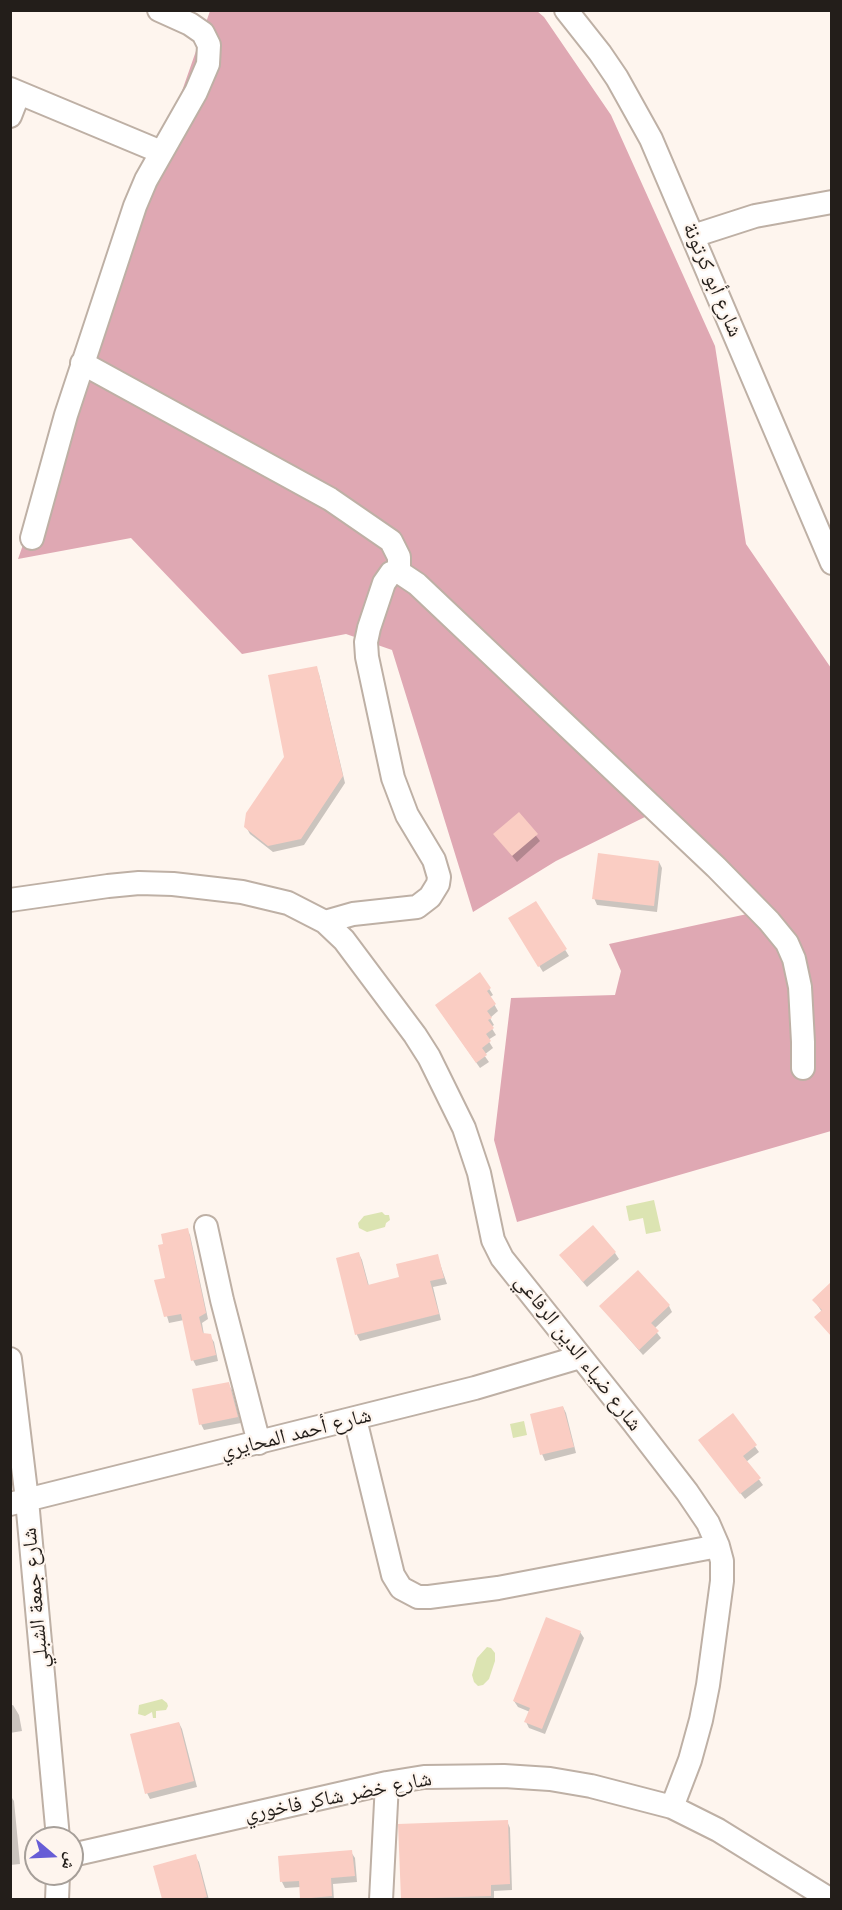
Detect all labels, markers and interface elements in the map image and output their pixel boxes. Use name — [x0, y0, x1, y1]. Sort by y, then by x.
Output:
street label: شارع أبو كرتونة — [677, 219, 747, 341]
street label: شارع ضياء الدين الرفاعي — [509, 1270, 647, 1436]
street label: شارع أحمد المحايري — [218, 1403, 374, 1465]
street label: شارع جمعة الشبلي — [17, 1527, 55, 1669]
street label: شارع خضر شاكر فاخوري — [242, 1766, 434, 1828]
north arrow — [24, 1826, 84, 1886]
text: ش — [59, 1851, 80, 1872]

